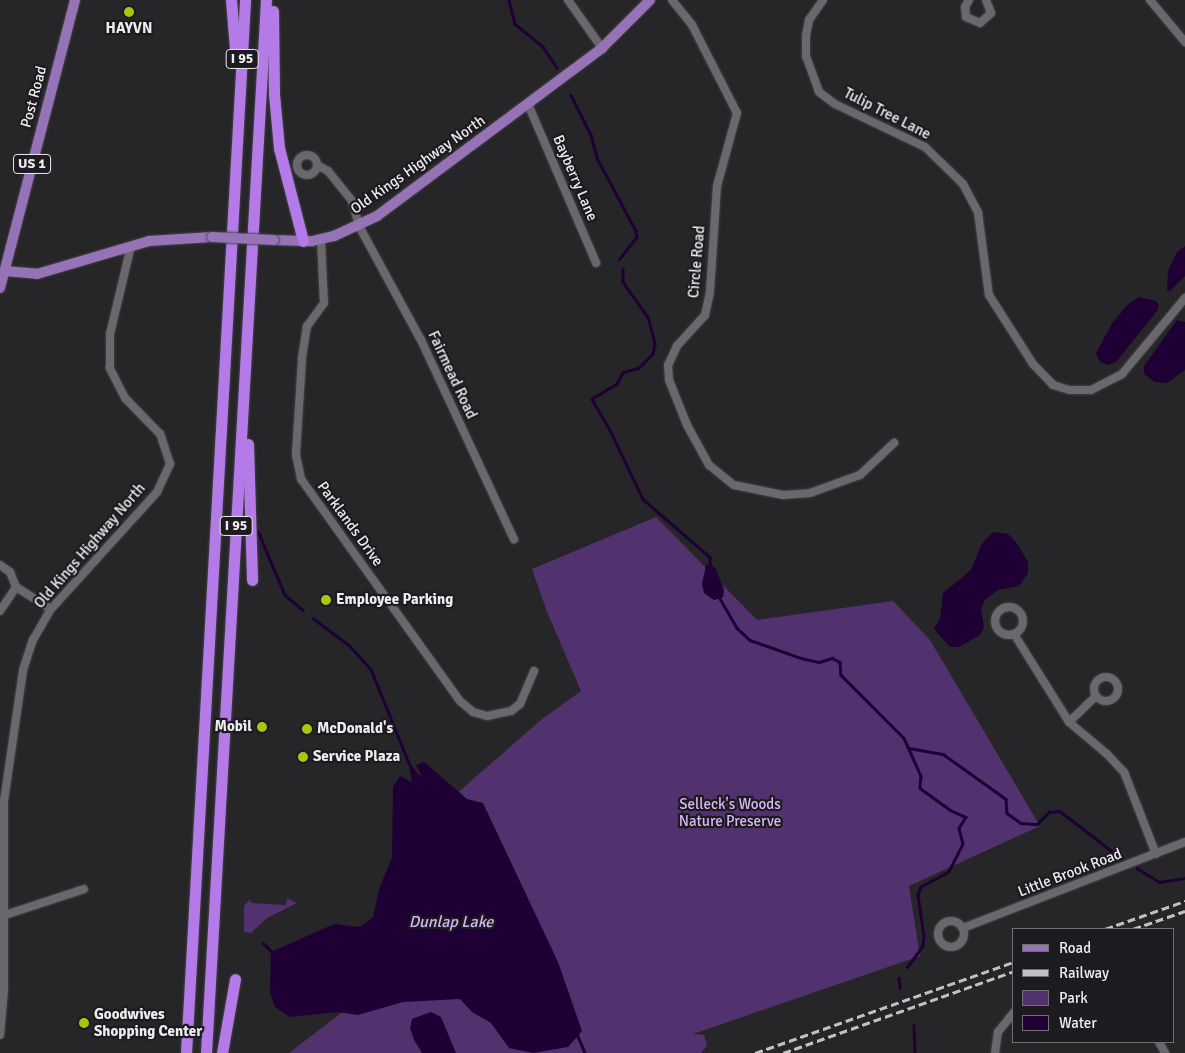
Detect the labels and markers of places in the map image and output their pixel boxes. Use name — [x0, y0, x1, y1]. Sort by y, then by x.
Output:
marker: HAYVN — [123, 6, 135, 18]
place label: HAYVN — [106, 20, 152, 38]
place label: Employee Parking — [336, 591, 453, 609]
marker: Employee Parking — [320, 594, 332, 606]
place label: Mobil — [214, 718, 252, 736]
place label: McDonald's — [317, 720, 393, 738]
marker: Mobil — [256, 721, 268, 733]
marker: McDonald's — [301, 723, 313, 735]
place label: Service Plaza — [313, 748, 400, 766]
marker: Service Plaza — [297, 751, 309, 763]
place label: Goodwives Shopping Center — [94, 1005, 202, 1040]
marker: Goodwives Shopping Center — [78, 1017, 90, 1029]

